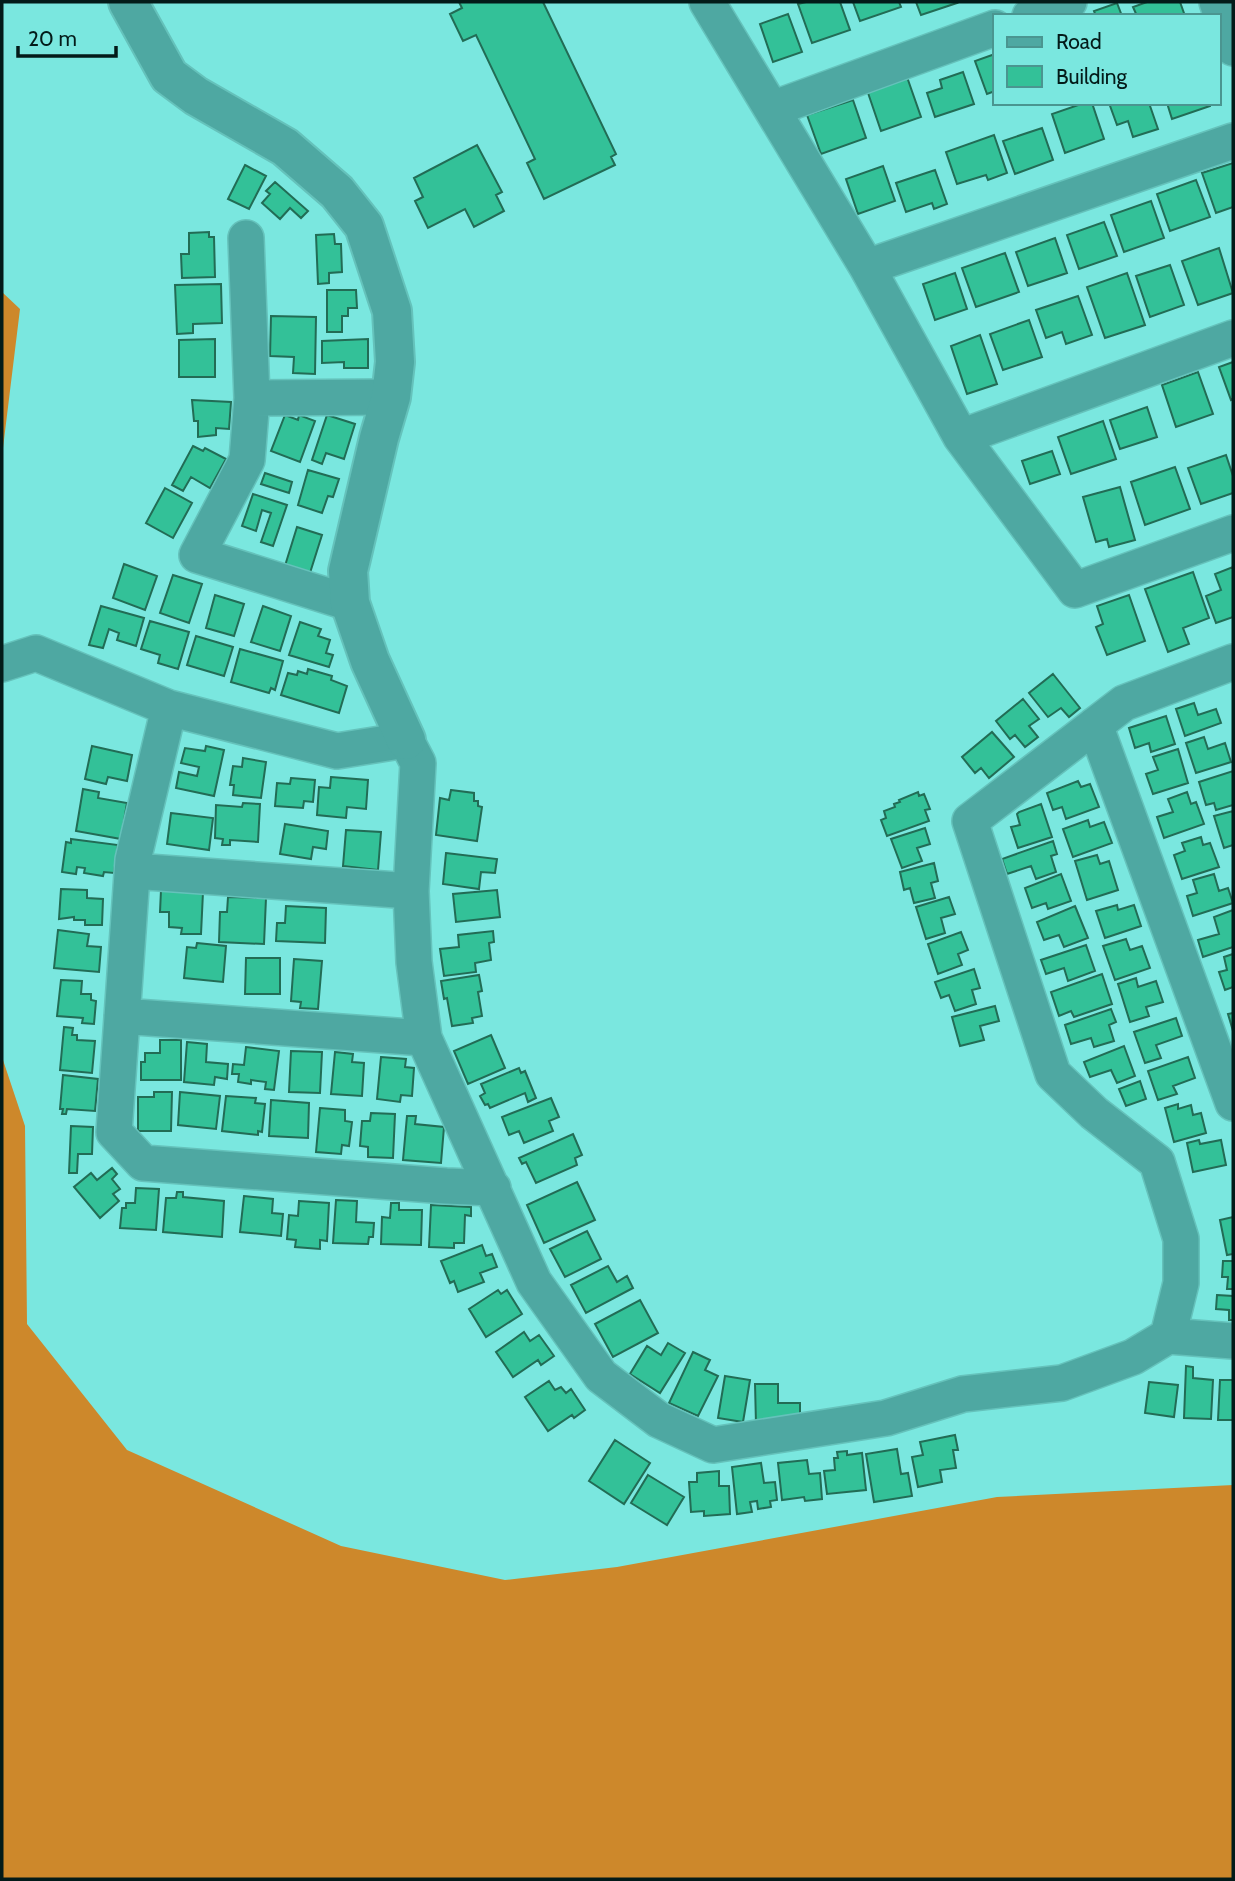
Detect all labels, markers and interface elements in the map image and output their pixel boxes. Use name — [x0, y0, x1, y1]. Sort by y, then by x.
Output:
scale bar — [18, 14, 116, 58]
legend — [993, 14, 1221, 105]
text: 20 m — [28, 26, 77, 51]
text: Road — [1056, 29, 1102, 54]
text: Building — [1056, 64, 1128, 89]

